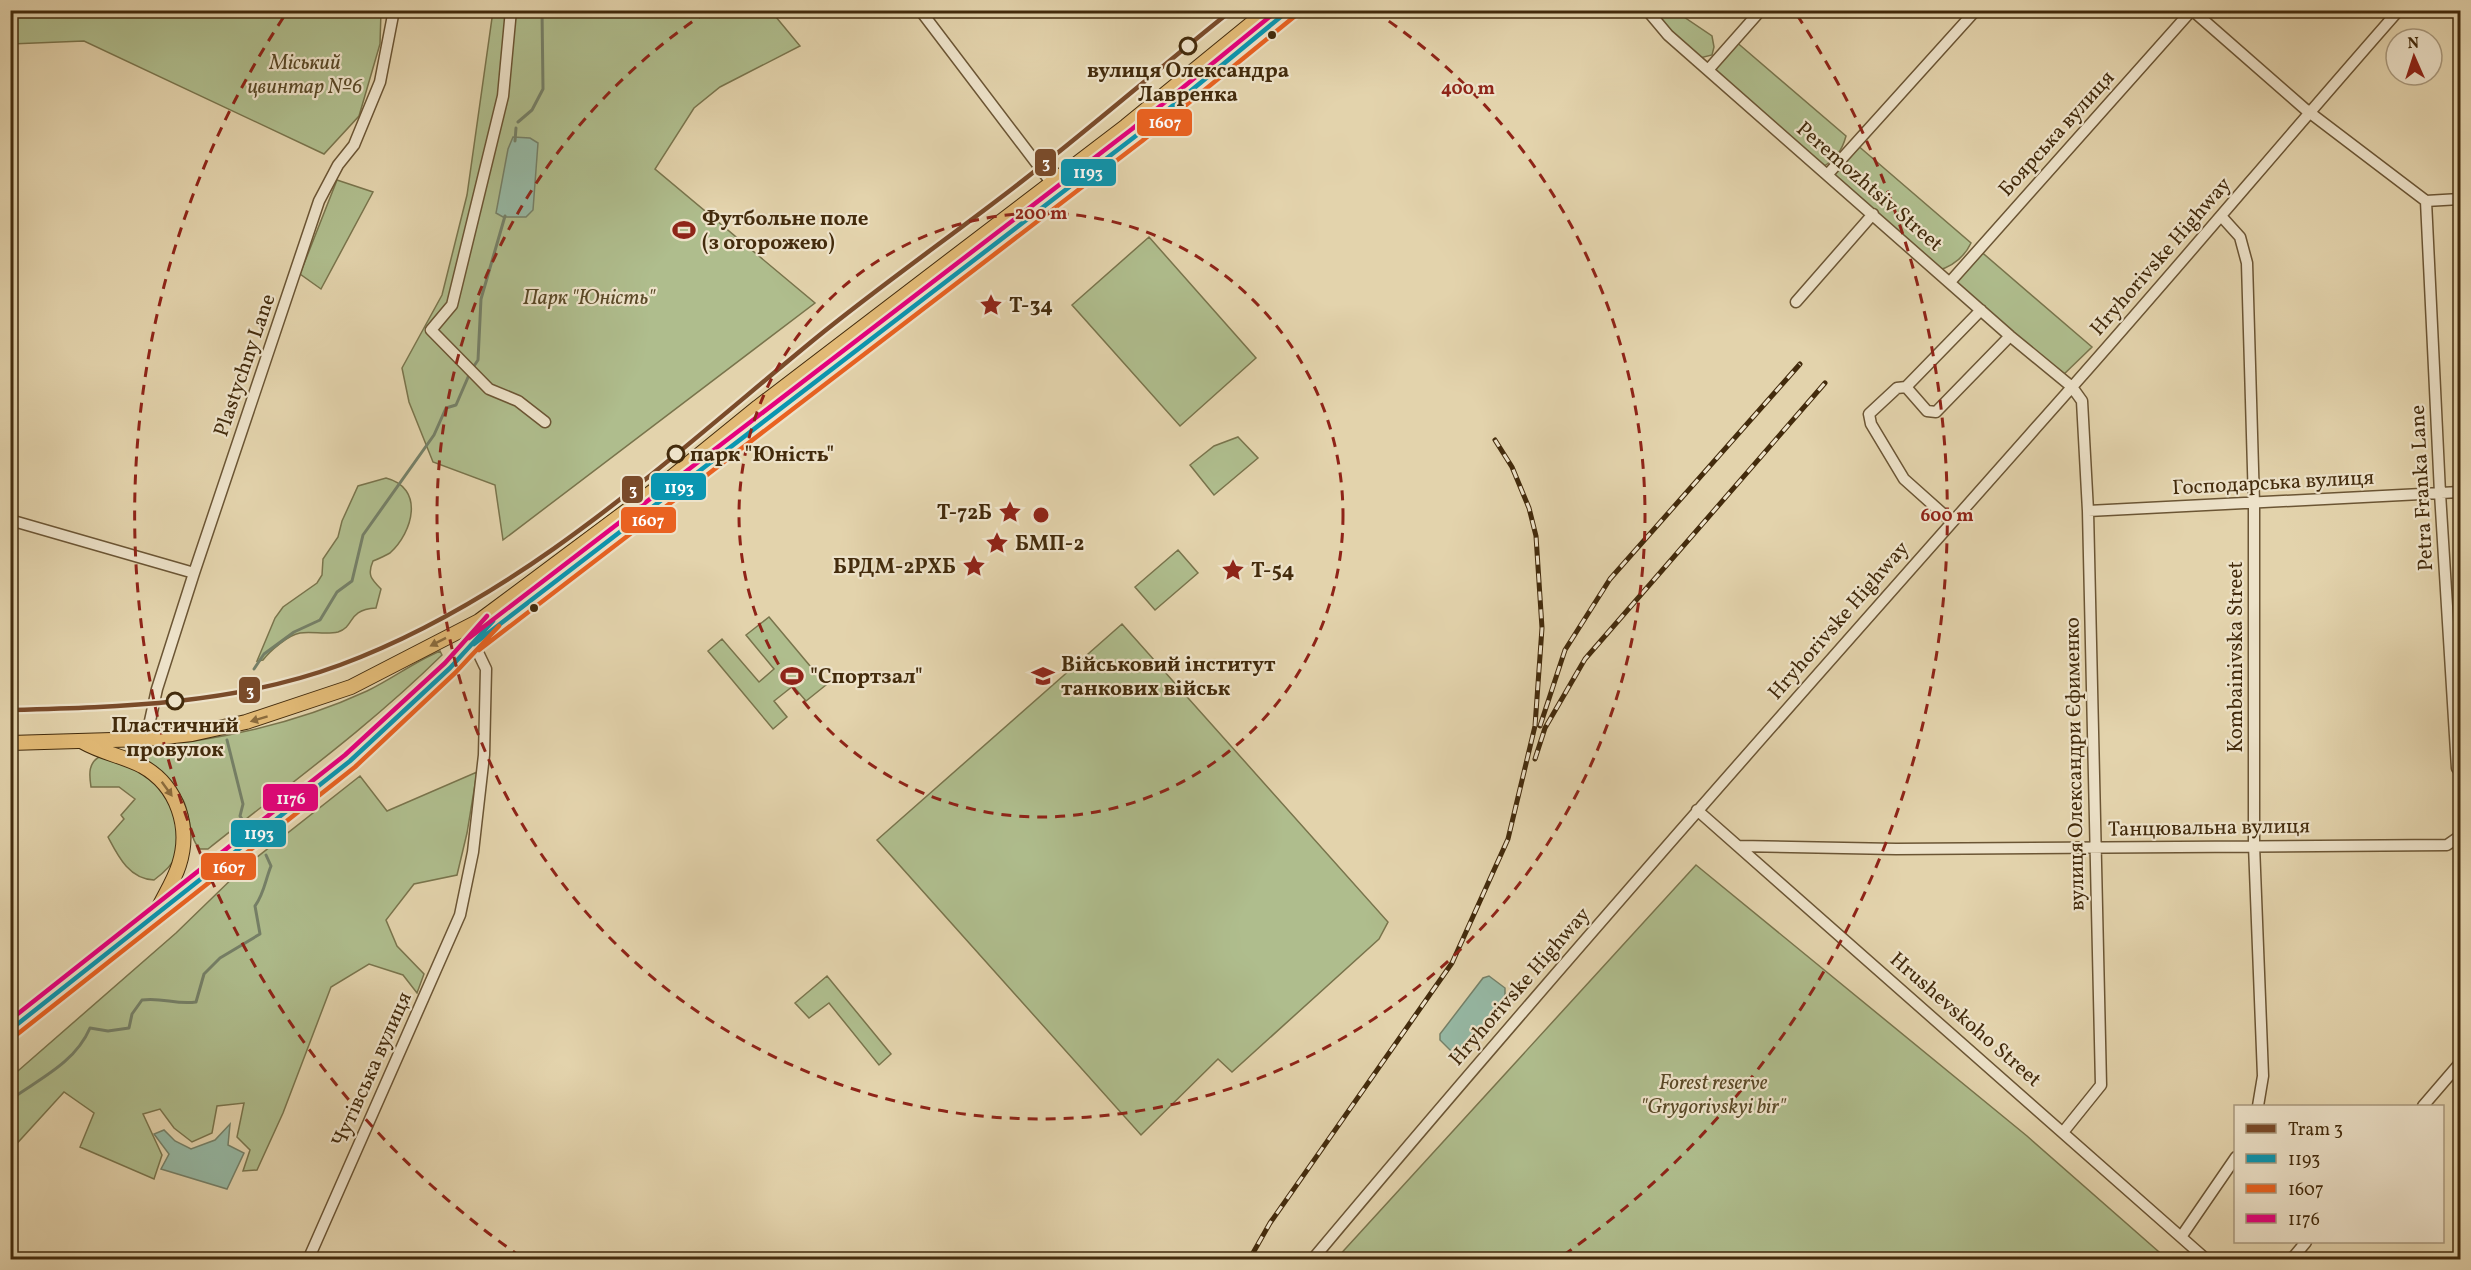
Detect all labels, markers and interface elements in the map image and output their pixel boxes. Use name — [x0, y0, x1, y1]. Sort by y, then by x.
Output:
north arrow — [2384, 27, 2444, 87]
unlabelled marker — [1266, 29, 1278, 41]
text: N — [2407, 33, 2420, 55]
marker: вулиця Олександра Лавренка — [1179, 37, 1197, 55]
park label: Міський цвинтар №6 — [247, 49, 363, 102]
place label: вулиця Олександра Лавренка — [1087, 57, 1289, 110]
street label: Боярська вулиця — [1992, 64, 2122, 204]
text: 400 m — [1441, 77, 1495, 102]
line badge: 1607 — [1136, 108, 1193, 137]
text: 1607 — [1149, 113, 1182, 135]
street label: Peremozhtsiv Street — [1789, 115, 1949, 259]
line badge: 3 — [1034, 148, 1057, 177]
text: 3 — [1042, 153, 1050, 175]
line badge: 1193 — [1060, 158, 1117, 187]
text: 1193 — [1073, 163, 1103, 185]
street label: Hryhorivske Highway — [2084, 171, 2239, 343]
text: 200 m — [1015, 202, 1067, 227]
place label: Футбольне поле (з огорожею) — [702, 205, 869, 258]
sports icon: Футбольне поле (з огорожею) — [671, 217, 697, 243]
park label: Парк "Юність" — [523, 284, 656, 313]
street label: Plastychny Lane — [207, 290, 283, 441]
place icon: T-34 — [978, 292, 1004, 318]
place label: T-34 — [1009, 292, 1053, 321]
street label: Petra Franka Lane — [2404, 404, 2441, 572]
place label: парк "Юність" — [690, 441, 834, 470]
marker: парк "Юність" — [667, 445, 685, 463]
street label: Господарська вулиця — [2171, 464, 2375, 503]
line badge: 1193 — [650, 472, 707, 501]
line badge: 3 — [621, 475, 644, 504]
text: 1193 — [664, 478, 694, 500]
text: 3 — [629, 480, 637, 502]
place label: Т-72Б — [937, 499, 992, 528]
place icon: Т-72Б — [997, 499, 1023, 525]
text: 600 m — [1920, 504, 1974, 529]
centre of rings — [1031, 505, 1051, 525]
line badge: 1607 — [620, 506, 677, 534]
text: 1607 — [632, 511, 665, 533]
place icon: БМП-2 — [984, 530, 1010, 556]
place label: БМП-2 — [1015, 530, 1084, 559]
street label: Hryhorivske Highway — [1762, 535, 1917, 707]
place label: БРДМ-2РХБ — [833, 553, 956, 582]
place icon: БРДМ-2РХБ — [961, 553, 987, 579]
place icon: Т-54 — [1220, 557, 1246, 583]
place label: Т-54 — [1251, 557, 1295, 586]
street label: Kombainivska Street — [2222, 561, 2251, 753]
unlabelled marker — [528, 602, 540, 614]
street label: вулиця Олександри Єфименко — [2058, 617, 2093, 911]
one-way arrow — [429, 637, 447, 647]
place label: Військовий інститут танкових військ — [1061, 651, 1276, 704]
sports icon: "Спортзал" — [779, 663, 805, 689]
place label: "Спортзал" — [810, 663, 923, 692]
school or university icon: Військовий інститут танкових військ — [1030, 663, 1056, 689]
line badge: 3 — [238, 676, 261, 704]
text: 3 — [246, 681, 254, 703]
marker: Пластичний провулок — [166, 692, 184, 710]
place label: Пластичний провулок — [111, 712, 239, 765]
one-way arrow — [250, 715, 268, 724]
one-way arrow — [161, 780, 173, 796]
line badge: 1176 — [262, 783, 319, 812]
text: 1176 — [276, 789, 306, 811]
street label: Танцювальна вулиця — [2108, 812, 2310, 845]
line badge: 1193 — [230, 819, 287, 848]
text: 1193 — [244, 824, 274, 846]
line badge: 1607 — [200, 852, 257, 881]
text: 1607 — [213, 858, 246, 880]
street label: Hryhorivske Highway — [1443, 901, 1598, 1073]
street label: Hrushevskoho Street — [1883, 946, 2047, 1094]
street label: Чутівська вулиця — [325, 987, 420, 1152]
park label: Forest reserve "Grygorivskyi bir" — [1640, 1069, 1787, 1122]
legend — [2234, 1105, 2444, 1243]
text: Tram 3 — [2288, 1118, 2343, 1143]
text: 1193 — [2288, 1148, 2320, 1173]
text: 1607 — [2288, 1178, 2324, 1203]
text: 1176 — [2288, 1208, 2320, 1233]

